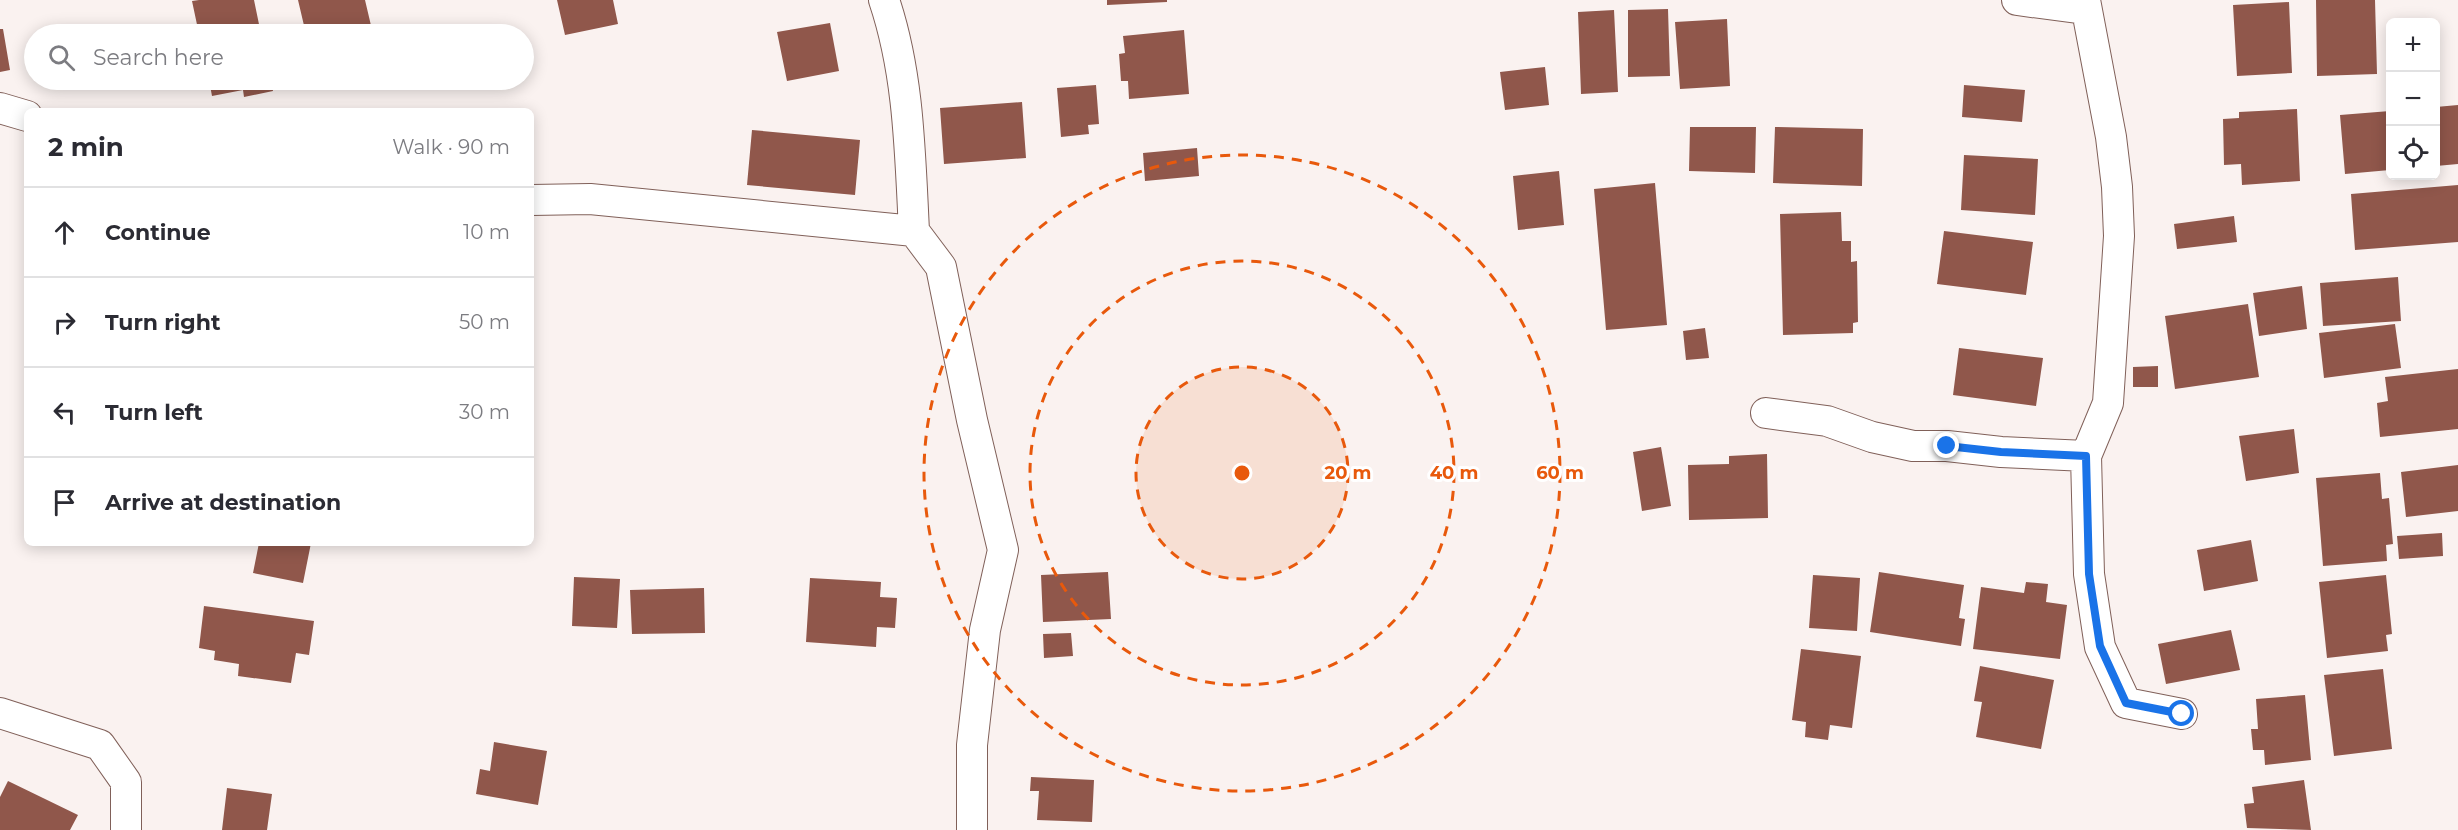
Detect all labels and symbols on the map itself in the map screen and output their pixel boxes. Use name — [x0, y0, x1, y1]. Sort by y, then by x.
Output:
route end — [1933, 432, 1959, 458]
text: 20 m — [1325, 462, 1371, 484]
text: 40 m — [1430, 462, 1478, 484]
text: 60 m — [1536, 462, 1584, 484]
centre of rings — [1232, 463, 1252, 483]
route start — [2168, 700, 2194, 726]

